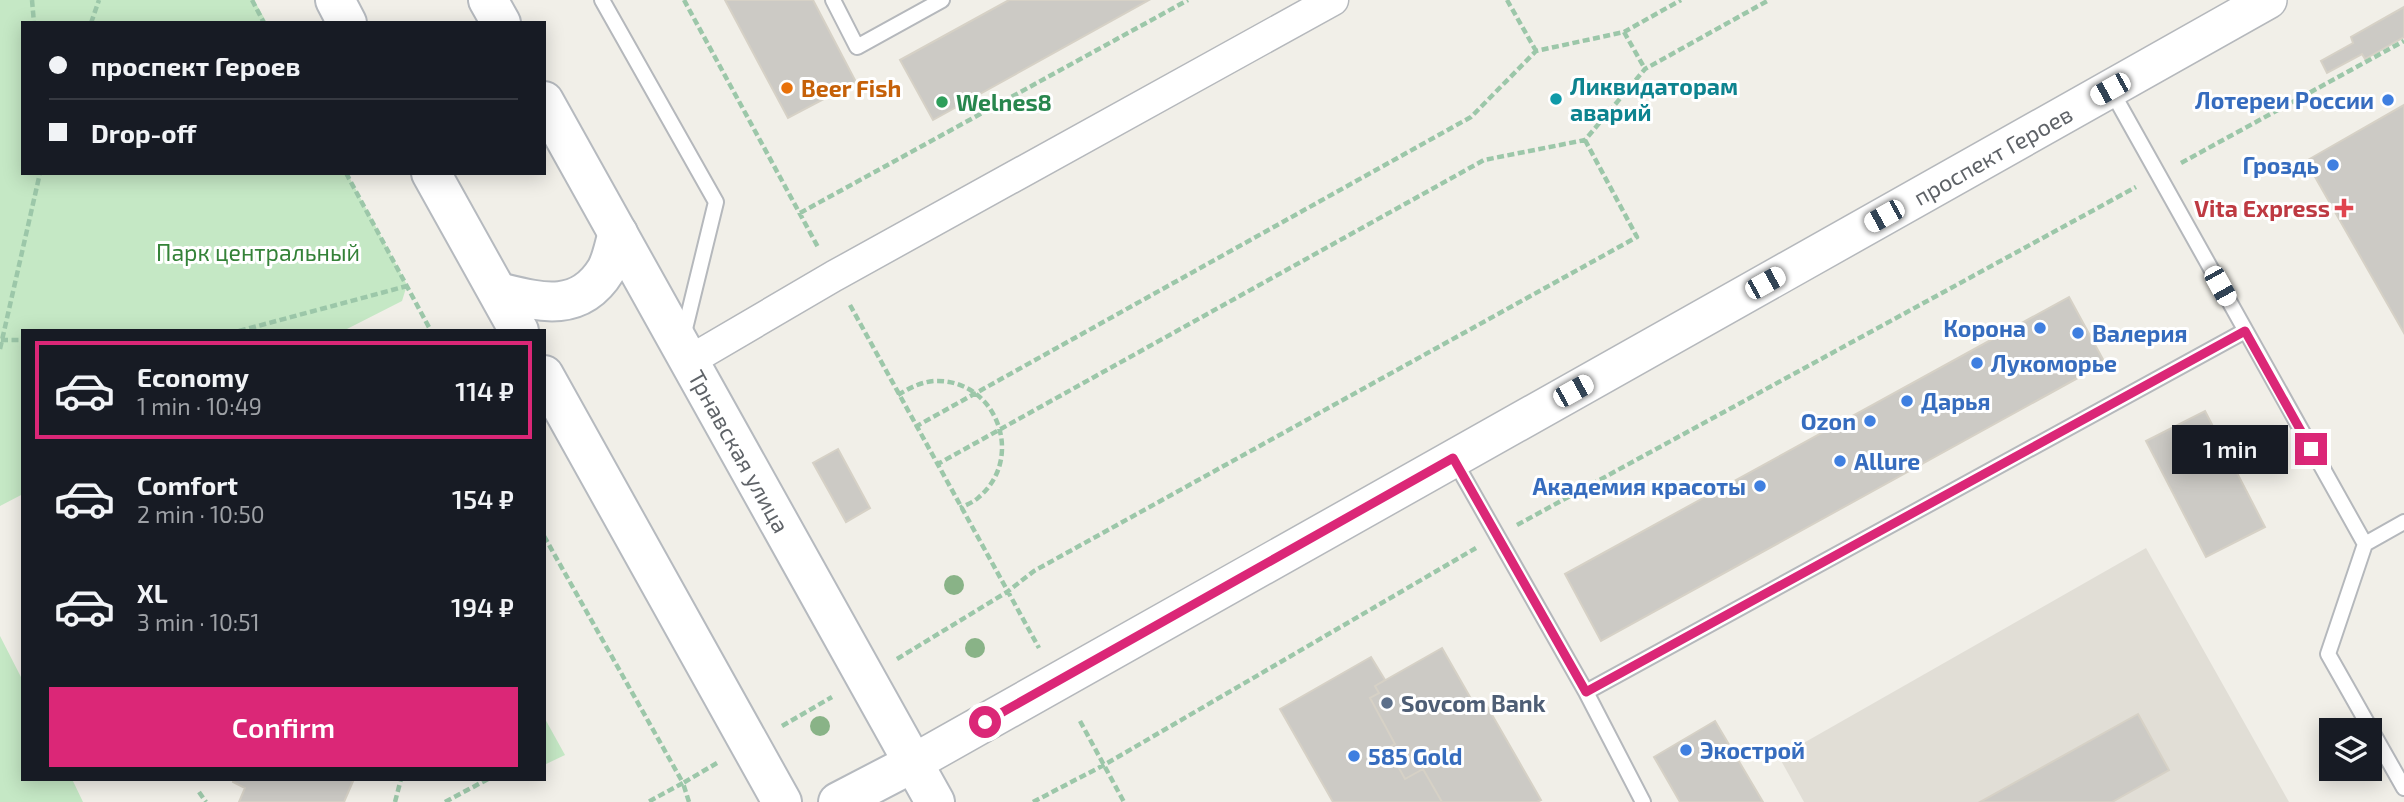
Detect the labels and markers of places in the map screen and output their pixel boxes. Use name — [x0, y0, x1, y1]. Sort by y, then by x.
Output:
place label: Ликвидаторам аварий — [1570, 72, 1738, 126]
place label: Beer Fish — [801, 74, 901, 102]
marker: Beer Fish — [779, 80, 795, 96]
place label: Лотереи России — [2195, 86, 2374, 114]
place label: Welnes8 — [956, 88, 1052, 116]
marker: Ликвидаторам аварий — [1548, 91, 1564, 107]
marker: Лотереи России — [2380, 92, 2396, 108]
marker: Welnes8 — [934, 94, 950, 110]
place label: Гроздь — [2242, 151, 2319, 179]
marker: Гроздь — [2325, 157, 2341, 173]
place label: Vita Express — [2194, 194, 2330, 222]
marker: Vita Express — [2336, 200, 2352, 216]
place label: Корона — [1943, 314, 2026, 342]
place label: Валерия — [2092, 319, 2187, 347]
marker: Корона — [2032, 320, 2048, 336]
marker: Валерия — [2070, 325, 2086, 341]
place label: Лукоморье — [1991, 349, 2117, 377]
marker: Лукоморье — [1969, 355, 1985, 371]
place label: Дарья — [1921, 387, 1990, 415]
marker: Дарья — [1899, 393, 1915, 409]
place label: Ozon — [1801, 407, 1856, 435]
marker: Ozon — [1862, 413, 1878, 429]
place label: Allure — [1854, 447, 1920, 475]
marker: Allure — [1832, 453, 1848, 469]
place label: Академия красоты — [1532, 472, 1746, 500]
marker: Академия красоты — [1752, 478, 1768, 494]
place label: Sovcom Bank — [1401, 689, 1546, 717]
marker: Sovcom Bank — [1379, 695, 1395, 711]
place label: Экострой — [1700, 736, 1805, 764]
place label: 585 Gold — [1368, 742, 1462, 770]
marker: Экострой — [1678, 742, 1694, 758]
marker: 585 Gold — [1346, 748, 1362, 764]

